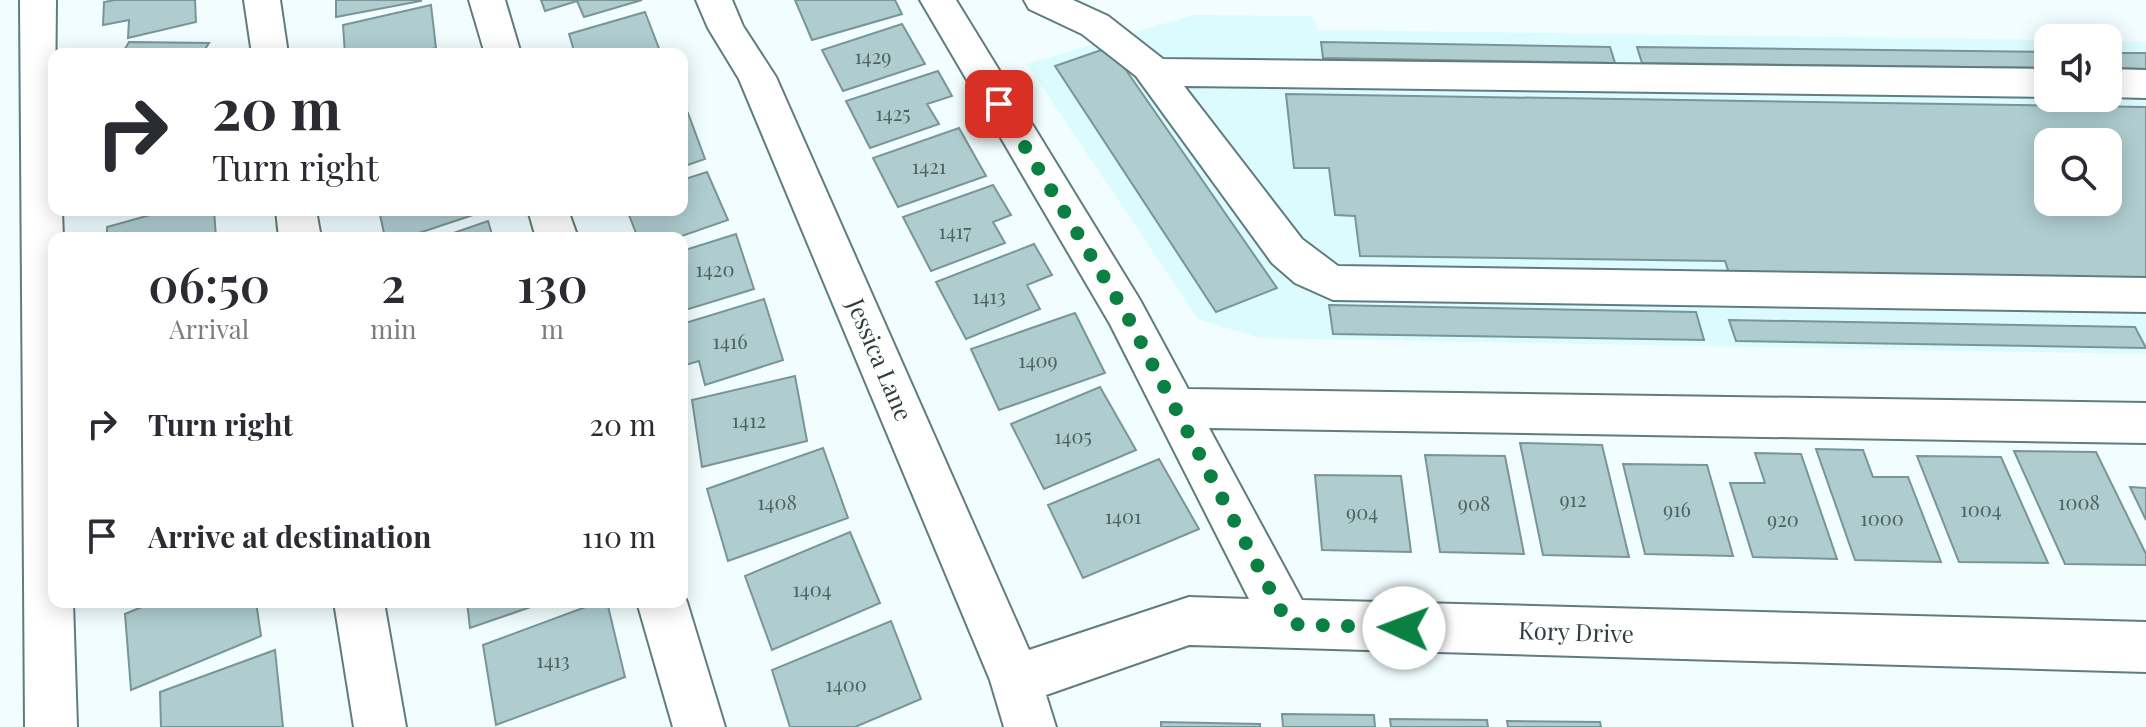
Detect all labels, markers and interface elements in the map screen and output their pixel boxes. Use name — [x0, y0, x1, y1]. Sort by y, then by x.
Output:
map controls — [2034, 24, 2122, 216]
button: sound — [2034, 24, 2122, 112]
house number: 1429 — [854, 42, 892, 69]
text: 20 m — [212, 70, 341, 145]
pin — [965, 70, 1033, 138]
icon: right — [80, 80, 184, 184]
icon: arrive — [977, 82, 1021, 126]
house number: 1425 — [875, 99, 911, 126]
button: search — [2034, 128, 2122, 216]
text: Turn right — [212, 142, 379, 190]
house number: 1421 — [912, 152, 946, 179]
house number: 1417 — [939, 217, 971, 244]
text: 06:50 — [148, 251, 270, 315]
text: 2 — [381, 251, 406, 315]
text: 130 — [517, 251, 588, 315]
house number: 1420 — [696, 255, 734, 282]
house number: 1413 — [972, 282, 1006, 309]
street label: Jessica Lane — [840, 292, 921, 425]
text: Arrival — [169, 311, 249, 346]
text: min — [370, 311, 417, 346]
text: m — [541, 311, 564, 346]
house number: 1416 — [712, 327, 748, 354]
house number: 1409 — [1018, 346, 1058, 373]
icon: right — [80, 402, 124, 446]
text: Turn right — [148, 404, 293, 444]
text: 20 m — [590, 404, 656, 444]
house number: 1412 — [732, 406, 766, 433]
house number: 1405 — [1054, 422, 1092, 449]
house number: 912 — [1559, 485, 1587, 512]
house number: 1408 — [757, 488, 797, 515]
house number: 1008 — [2058, 488, 2100, 515]
house number: 908 — [1458, 489, 1490, 516]
house number: 916 — [1663, 495, 1691, 522]
house number: 1004 — [1960, 495, 2002, 522]
house number: 904 — [1346, 498, 1378, 525]
house number: 1401 — [1105, 502, 1141, 529]
house number: 1000 — [1860, 504, 1904, 531]
house number: 920 — [1767, 505, 1799, 532]
icon: arrive — [80, 514, 124, 558]
text: Arrive at destination — [148, 516, 431, 556]
text: 110 m — [582, 516, 656, 556]
house number: 1404 — [792, 575, 832, 602]
position arrow — [1362, 586, 1446, 670]
street label: Kory Drive — [1518, 613, 1634, 649]
house number: 1413 — [536, 646, 570, 673]
house number: 1400 — [825, 670, 867, 697]

